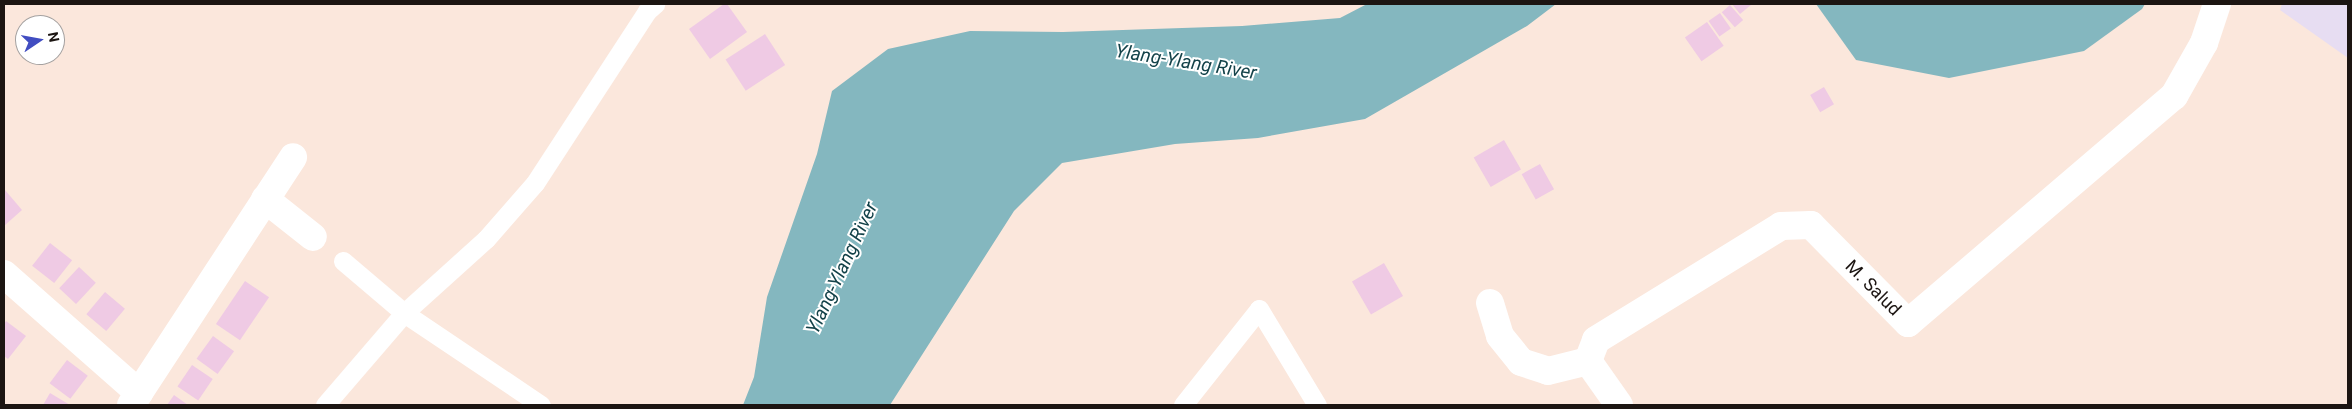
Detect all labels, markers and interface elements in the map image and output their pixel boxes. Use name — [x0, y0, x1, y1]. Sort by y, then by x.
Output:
north arrow — [15, 15, 65, 65]
text: N — [45, 31, 63, 44]
water label: Ylang-Ylang River — [1114, 40, 1258, 84]
water label: Ylang-Ylang River — [802, 199, 882, 337]
street label: M. Salud — [1841, 256, 1905, 320]

